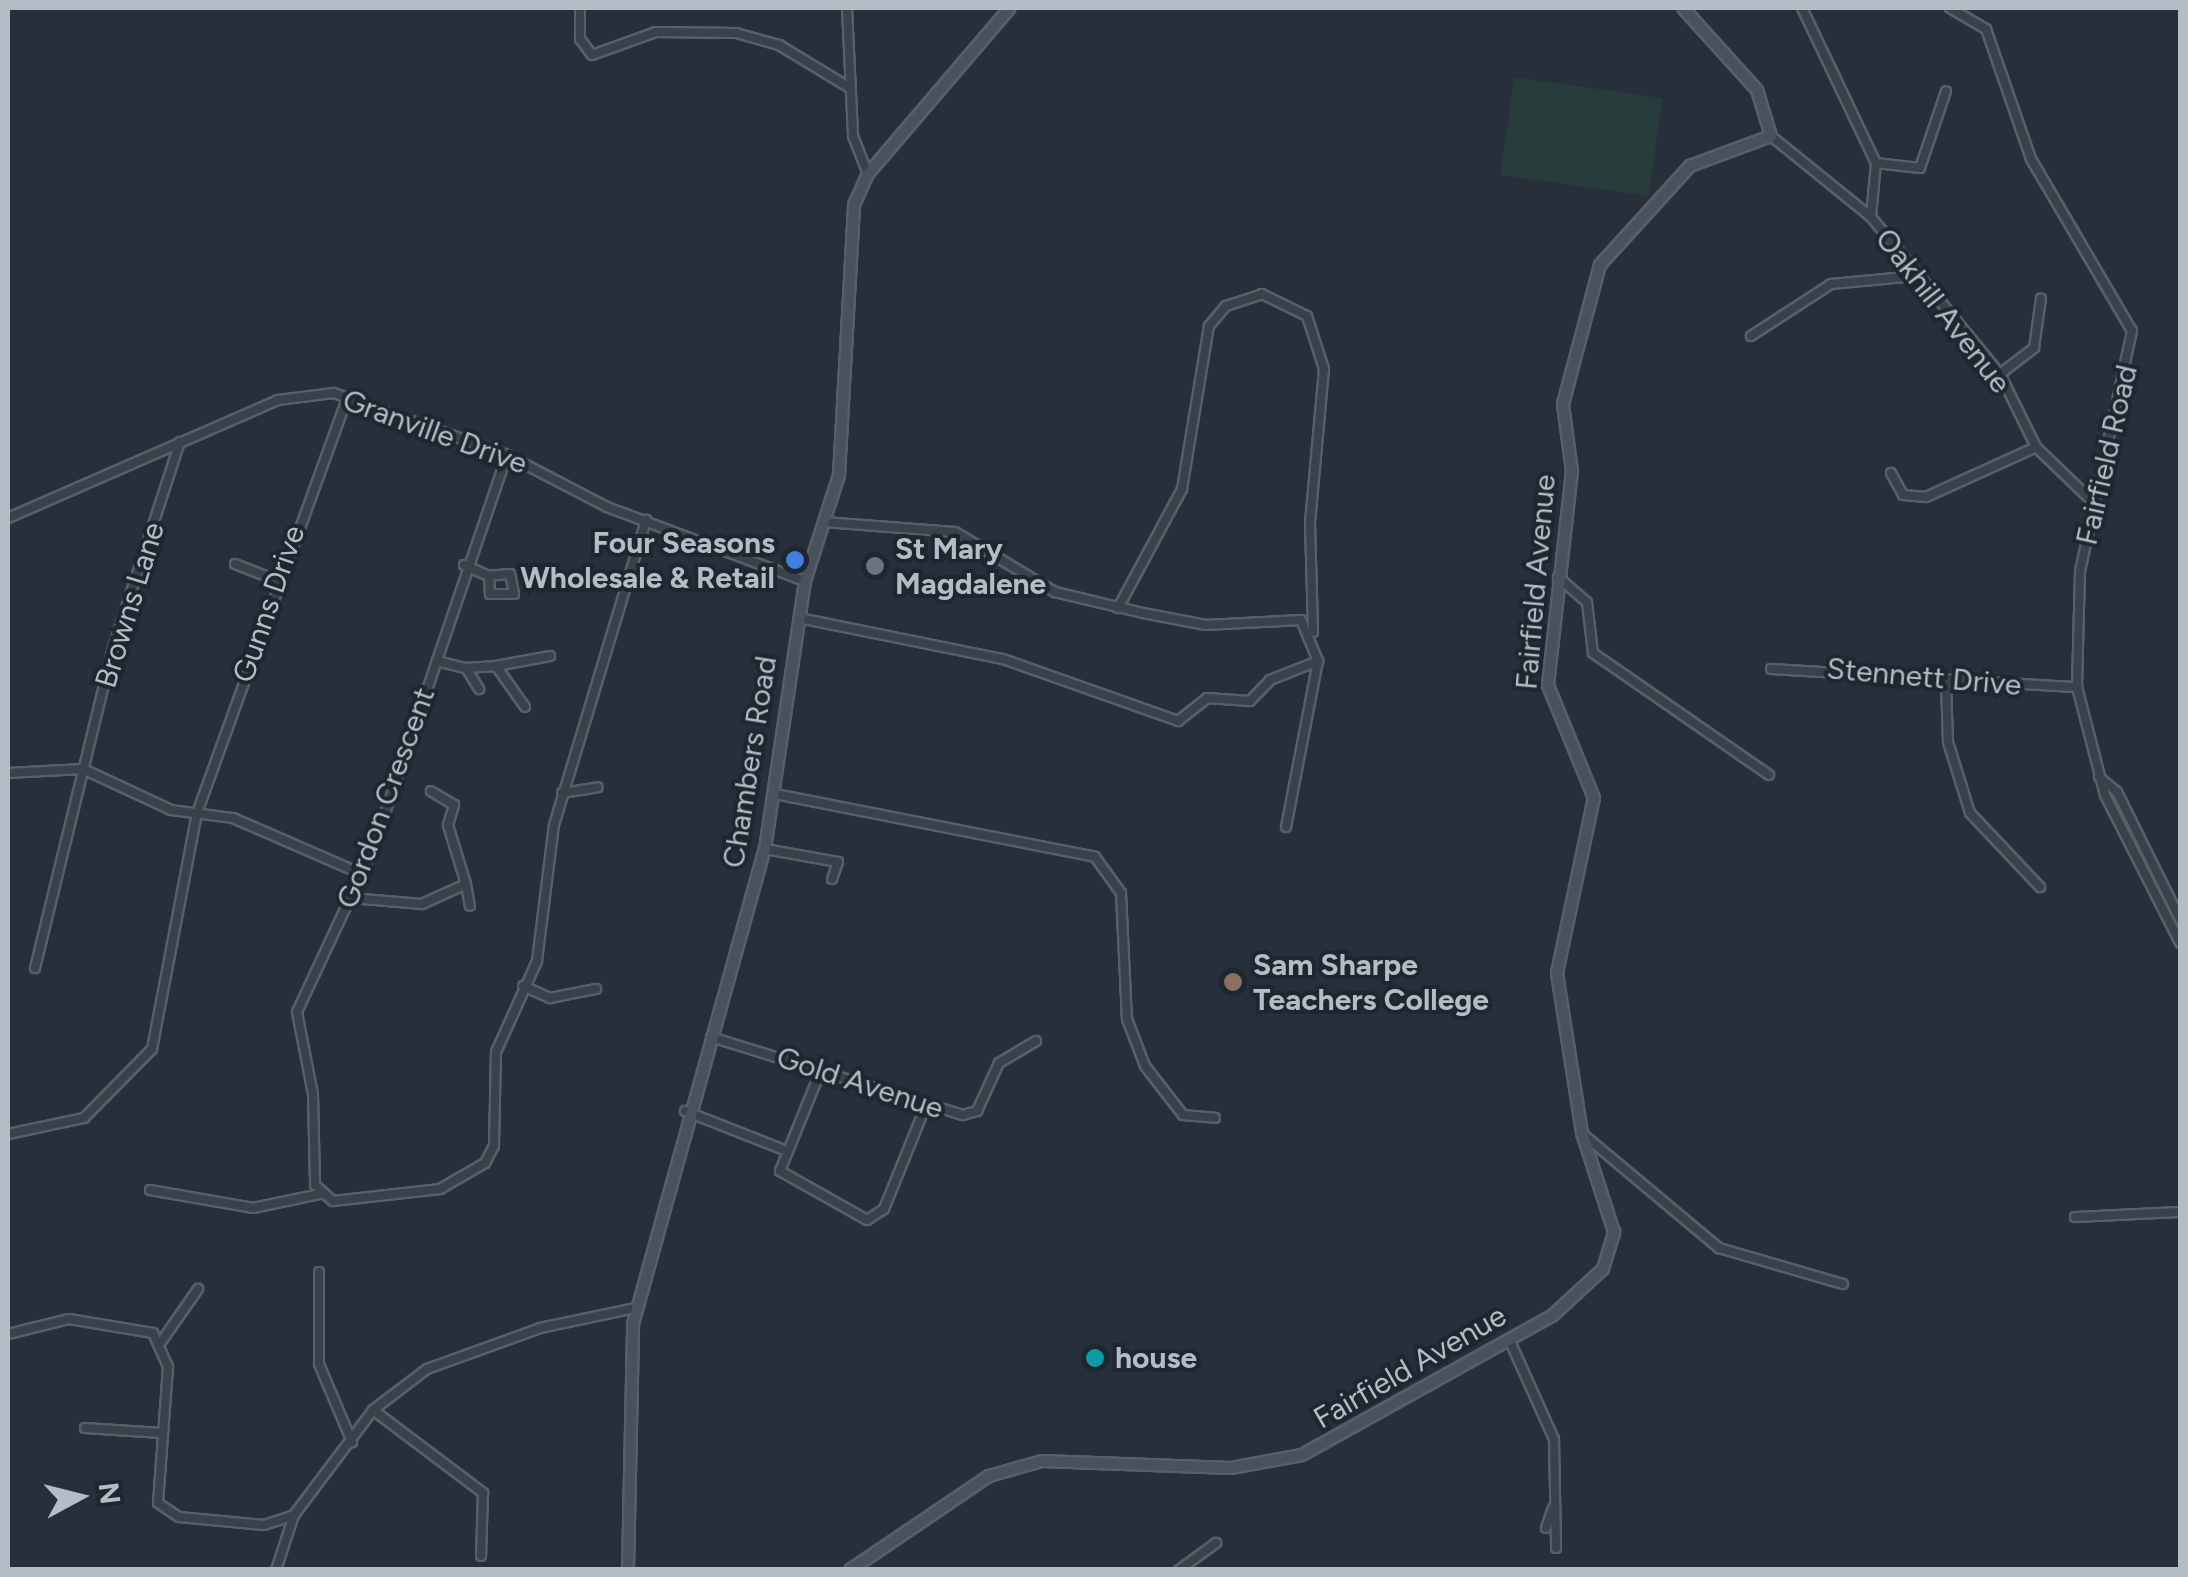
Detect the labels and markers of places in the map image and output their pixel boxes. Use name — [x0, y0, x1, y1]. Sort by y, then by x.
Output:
place label: Four Seasons Wholesale & Retail — [520, 525, 775, 596]
place label: St Mary Magdalene — [895, 531, 1046, 602]
marker: Four Seasons Wholesale & Retail — [784, 549, 806, 571]
marker: St Mary Magdalene — [864, 555, 886, 577]
place label: Sam Sharpe Teachers College — [1253, 947, 1489, 1018]
marker: Sam Sharpe Teachers College — [1222, 971, 1244, 993]
place label: house — [1115, 1340, 1197, 1376]
marker: house — [1084, 1347, 1106, 1369]

